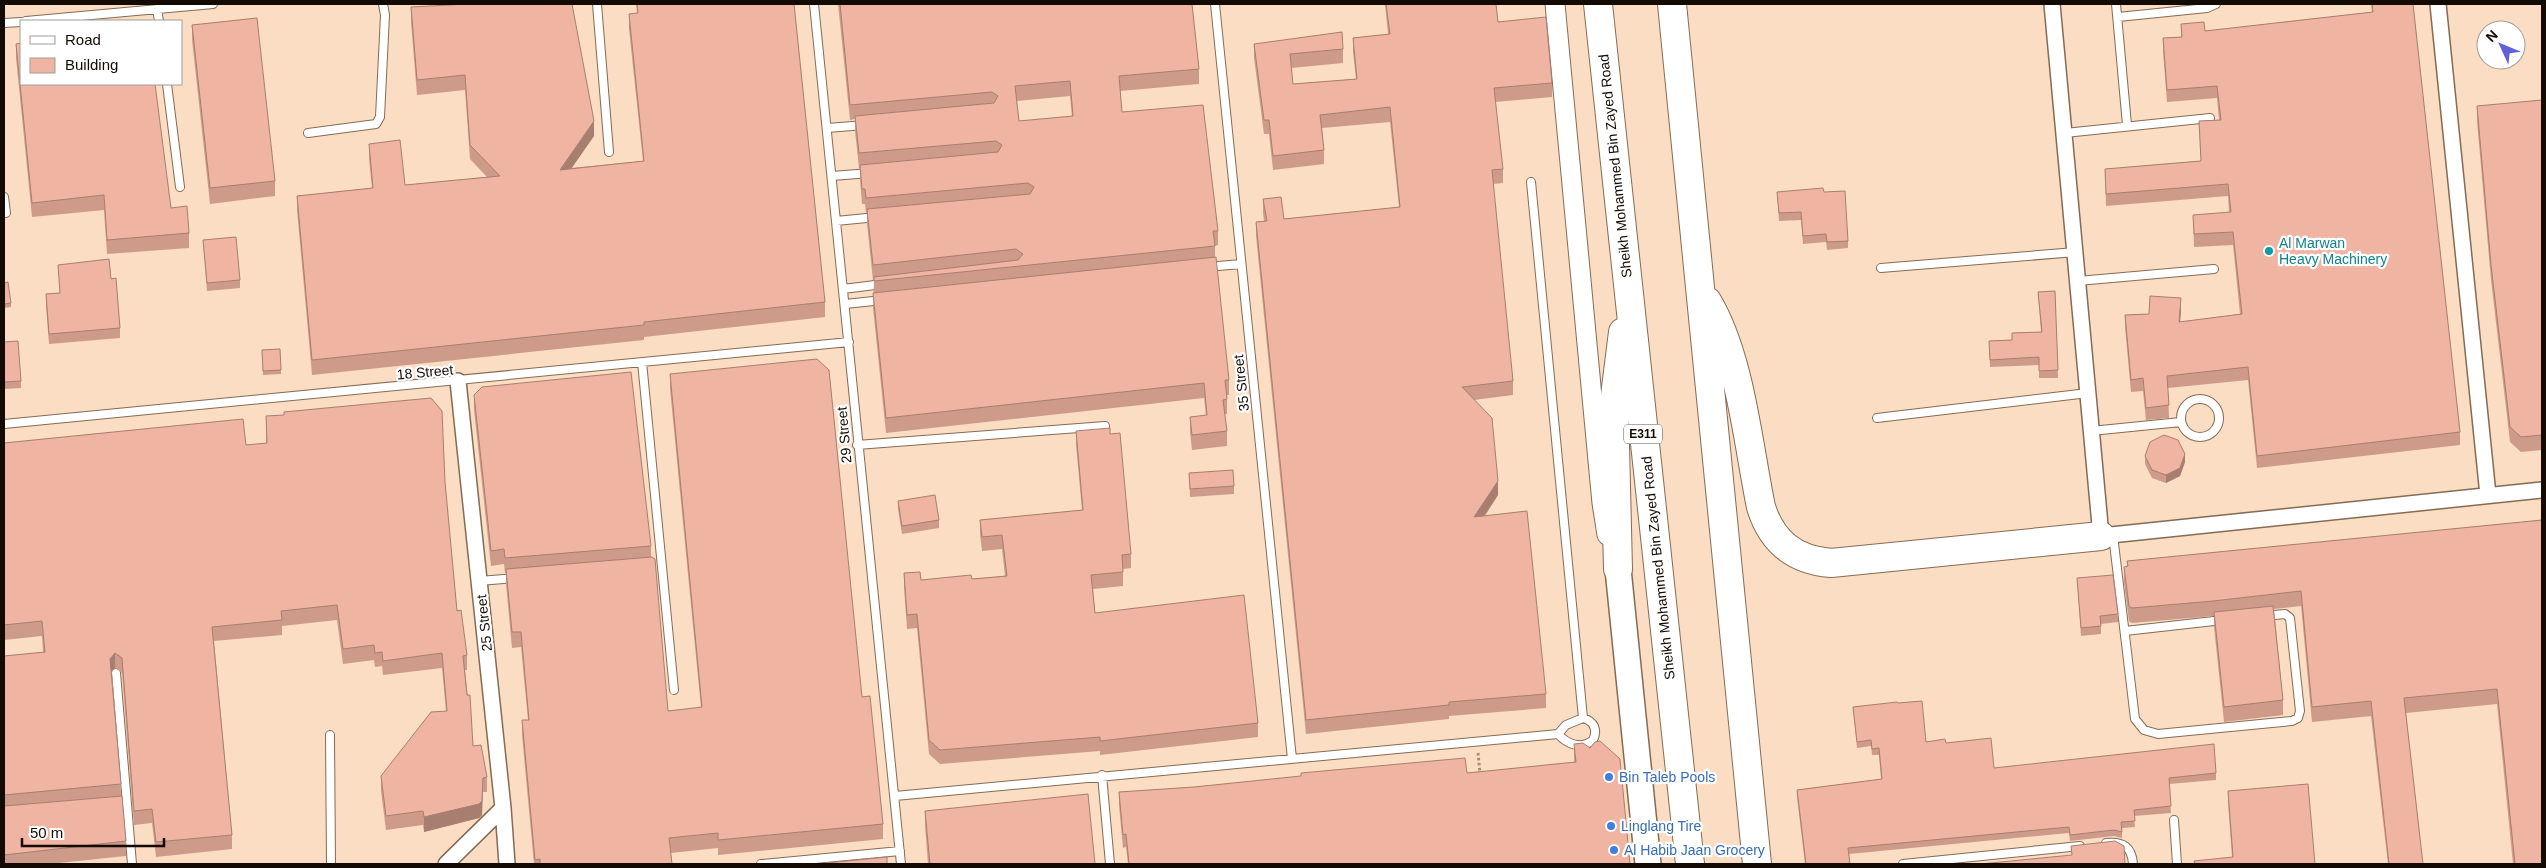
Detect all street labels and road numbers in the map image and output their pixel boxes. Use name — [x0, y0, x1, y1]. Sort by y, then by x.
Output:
street label: Sheikh Mohammed Bin Zayed Road — [1595, 53, 1635, 279]
street label: 35 Street — [1230, 354, 1252, 412]
street label: 18 Street — [396, 362, 454, 382]
street label: 29 Street — [834, 406, 854, 464]
road number: E311 — [1624, 424, 1662, 444]
street label: Sheikh Mohammed Bin Zayed Road — [1638, 455, 1678, 681]
street label: 25 Street — [473, 594, 495, 652]

